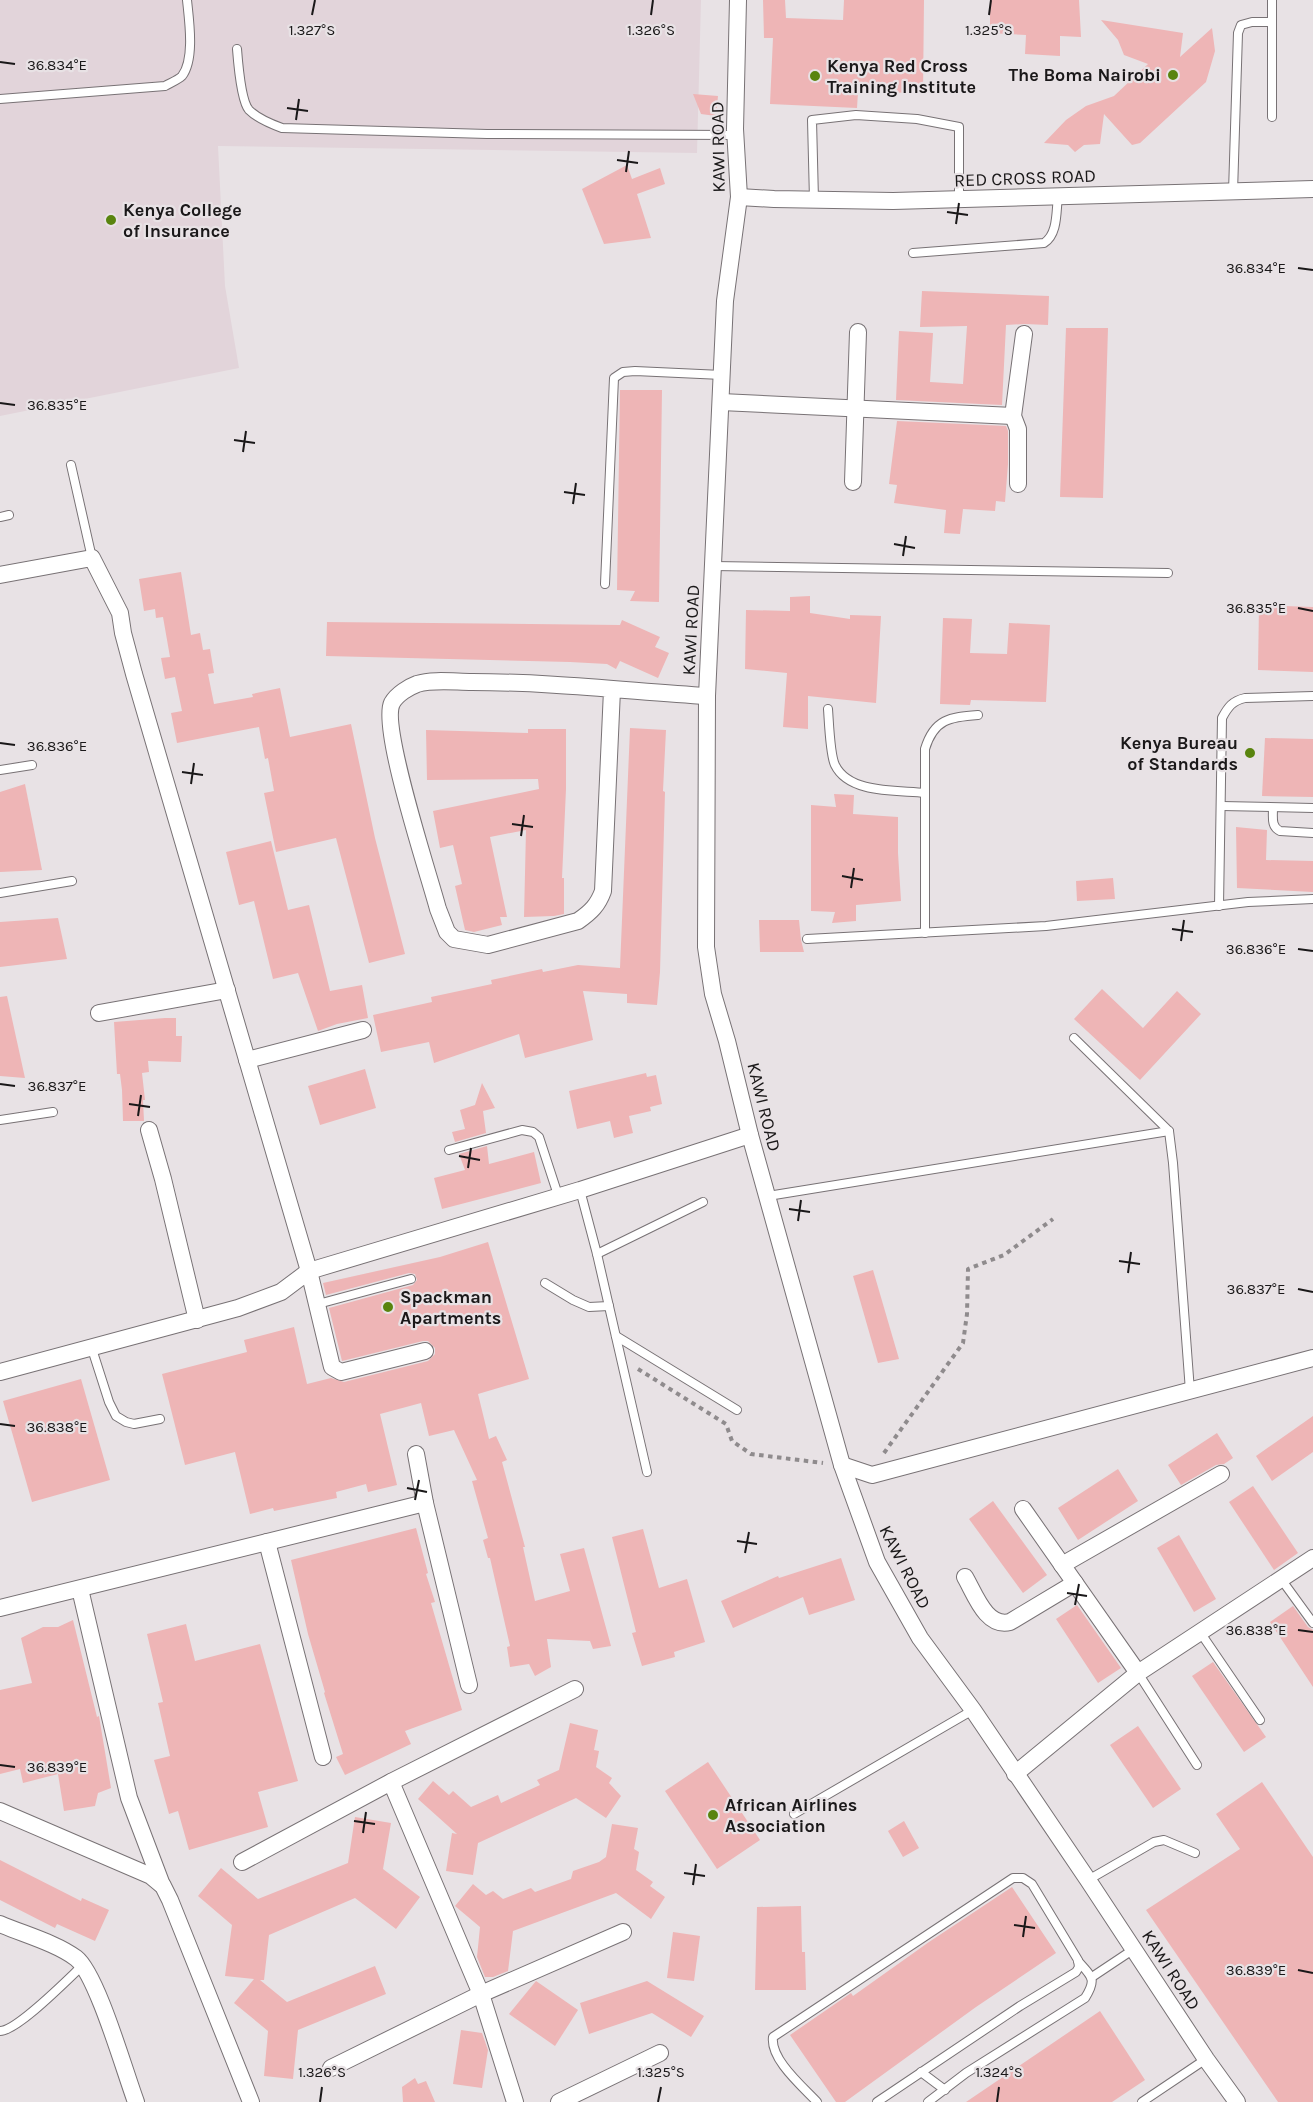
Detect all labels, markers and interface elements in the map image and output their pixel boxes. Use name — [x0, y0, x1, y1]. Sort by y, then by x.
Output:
text: 1.327°S — [289, 21, 335, 39]
text: 1.326°S — [627, 21, 675, 39]
text: 1.325°S — [965, 21, 1013, 39]
place label: Kenya Red Cross Training Institute — [827, 55, 976, 98]
text: 36.834°E — [27, 56, 87, 74]
place label: The Boma Nairobi — [1009, 64, 1161, 86]
marker: The Boma Nairobi — [1166, 68, 1180, 82]
marker: Kenya Red Cross Training Institute — [808, 69, 822, 83]
street label: KAWI ROAD — [706, 101, 730, 193]
street label: RED CROSS ROAD — [954, 165, 1096, 191]
place label: Kenya College of Insurance — [123, 199, 242, 242]
marker: Kenya College of Insurance — [104, 213, 118, 227]
text: 36.834°E — [1226, 259, 1286, 277]
text: 36.835°E — [27, 396, 87, 414]
street label: KAWI ROAD — [678, 584, 704, 676]
text: 36.835°E — [1226, 599, 1286, 617]
place label: Kenya Bureau of Standards — [1120, 732, 1238, 775]
text: 36.836°E — [27, 737, 87, 755]
marker: Kenya Bureau of Standards — [1243, 746, 1257, 760]
text: 36.836°E — [1226, 940, 1286, 958]
street label: KAWI ROAD — [742, 1060, 786, 1154]
text: 36.837°E — [28, 1077, 86, 1095]
text: 36.837°E — [1227, 1280, 1285, 1298]
place label: Spackman Apartments — [400, 1286, 501, 1329]
marker: Spackman Apartments — [381, 1300, 395, 1314]
text: 36.838°E — [27, 1418, 87, 1436]
street label: KAWI ROAD — [875, 1521, 935, 1613]
text: 36.838°E — [1226, 1621, 1286, 1639]
text: 36.839°E — [27, 1758, 87, 1776]
place label: African Airlines Association — [725, 1794, 857, 1837]
marker: African Airlines Association — [706, 1808, 720, 1822]
street label: KAWI ROAD — [1137, 1926, 1205, 2014]
text: 36.839°E — [1226, 1961, 1286, 1979]
text: 1.326°S — [298, 2063, 346, 2081]
text: 1.325°S — [637, 2063, 685, 2081]
text: 1.324°S — [975, 2063, 1023, 2081]

